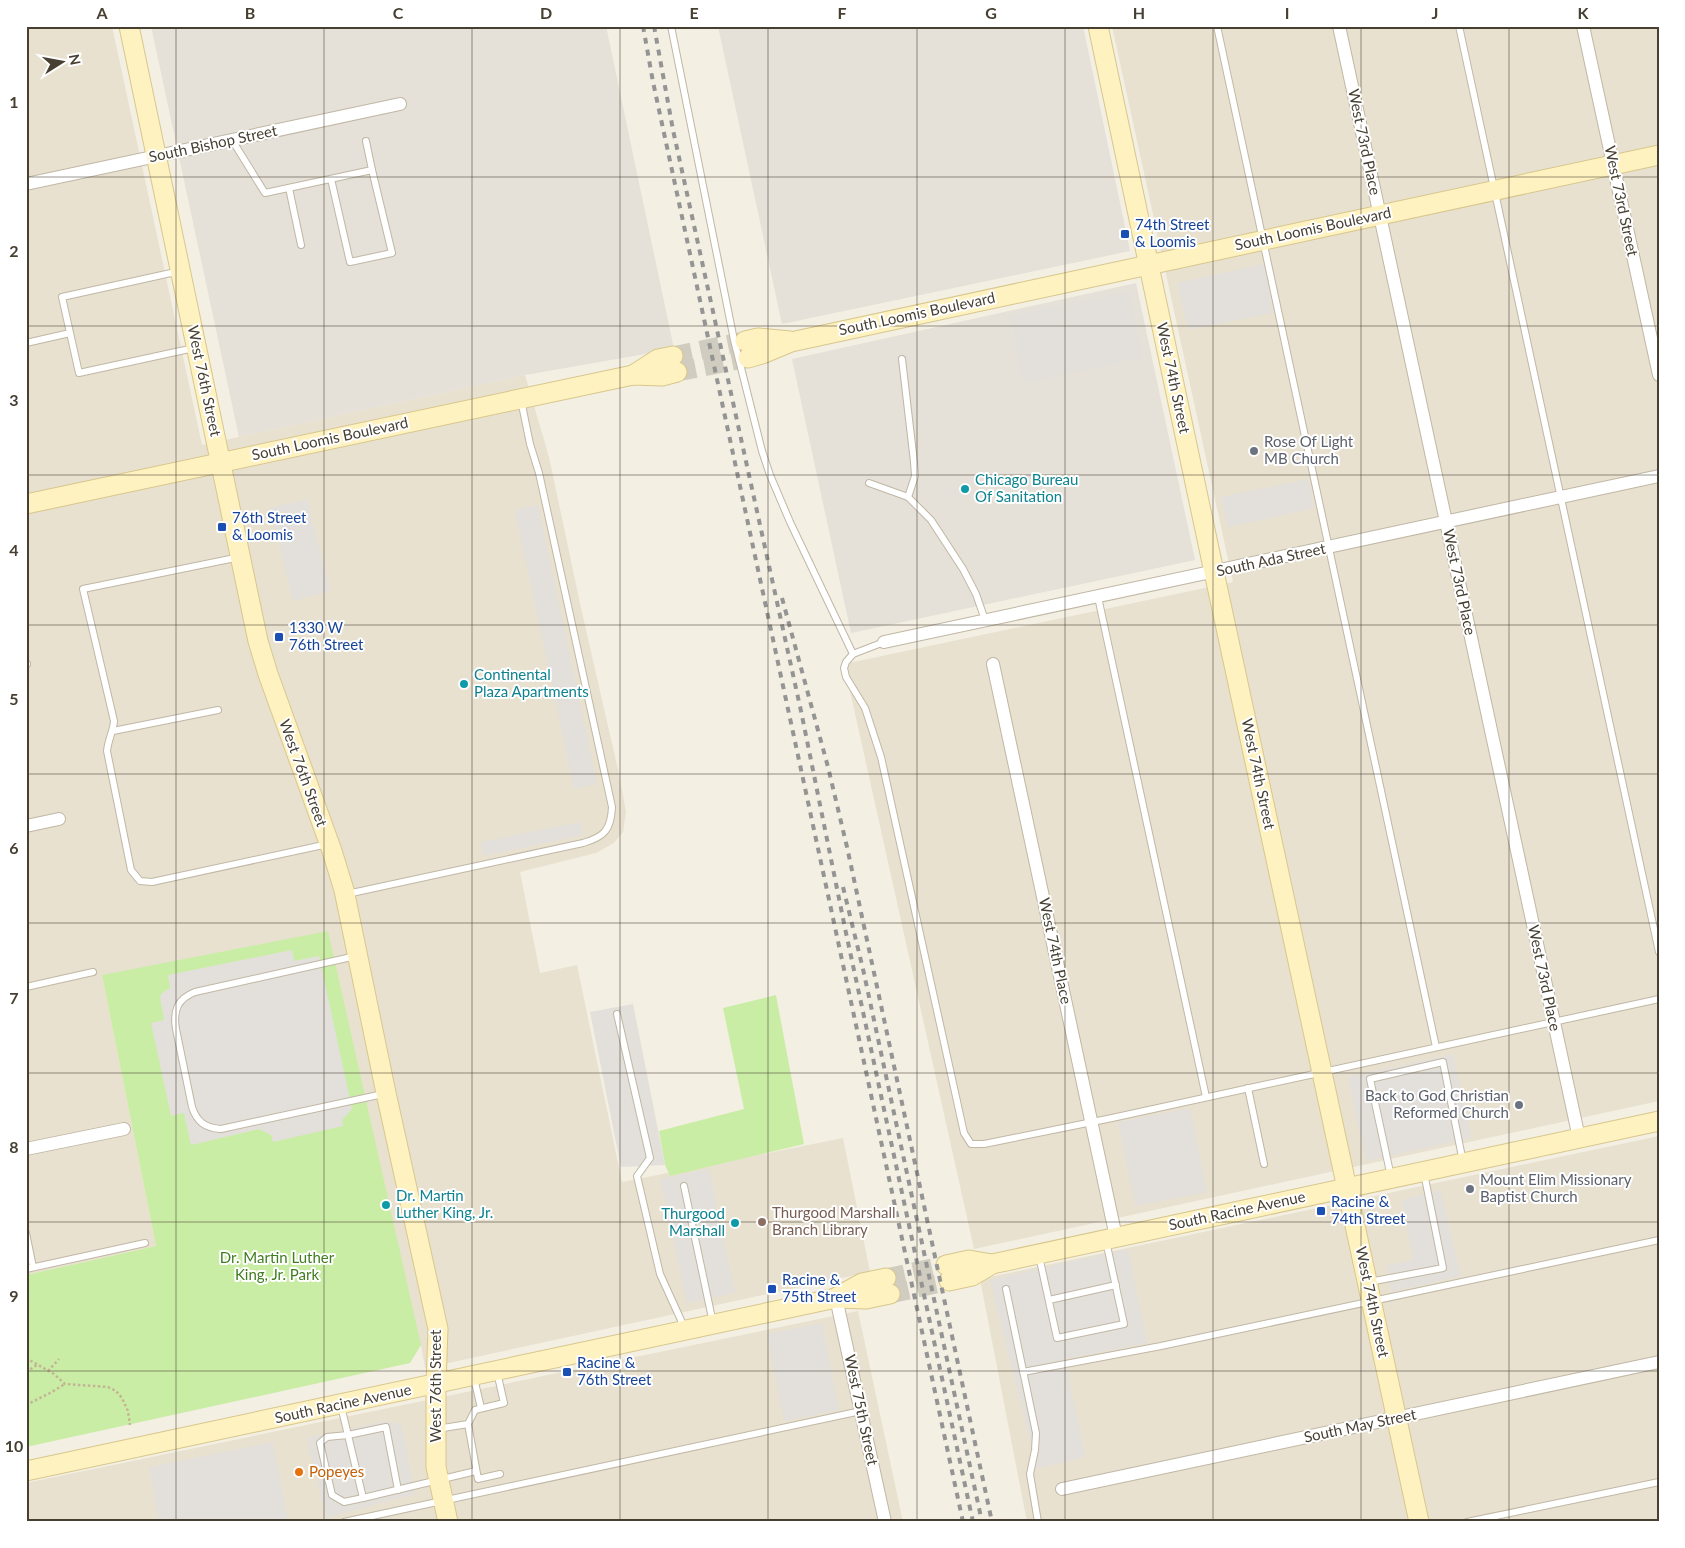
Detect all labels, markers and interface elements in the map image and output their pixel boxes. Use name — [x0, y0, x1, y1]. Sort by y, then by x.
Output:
text: A — [95, 3, 108, 22]
text: B — [245, 3, 255, 22]
text: C — [393, 3, 404, 22]
text: D — [540, 3, 552, 22]
text: E — [689, 3, 699, 22]
text: F — [837, 3, 847, 22]
text: G — [985, 3, 997, 22]
text: H — [1133, 3, 1145, 22]
text: I — [1285, 3, 1289, 22]
text: J — [1432, 3, 1438, 22]
text: K — [1578, 3, 1590, 22]
north arrow — [38, 38, 88, 88]
text: N — [66, 53, 85, 66]
street label: West 73rd Place — [1345, 87, 1385, 197]
text: 1 — [9, 92, 19, 111]
street label: South Bishop Street — [147, 120, 279, 165]
street label: West 73rd Street — [1601, 144, 1643, 258]
street label: South Loomis Boulevard — [1233, 203, 1393, 253]
place label: 74th Street & Loomis — [1135, 215, 1210, 250]
marker: 74th Street & Loomis — [1119, 228, 1131, 240]
text: 2 — [9, 241, 19, 260]
street label: South Loomis Boulevard — [837, 288, 997, 338]
street label: West 74th Street — [1153, 321, 1195, 435]
street label: West 76th Street — [184, 324, 226, 438]
text: 3 — [9, 390, 19, 409]
street label: South Loomis Boulevard — [250, 413, 410, 463]
place label: Rose Of Light MB Church — [1264, 432, 1354, 467]
marker: Rose Of Light MB Church — [1248, 445, 1260, 457]
place label: Chicago Bureau Of Sanitation — [975, 470, 1078, 505]
marker: Chicago Bureau Of Sanitation — [959, 483, 971, 495]
place label: 76th Street & Loomis — [232, 508, 307, 543]
marker: 76th Street & Loomis — [216, 521, 228, 533]
street label: West 73rd Place — [1440, 527, 1480, 637]
street label: South Ada Street — [1215, 539, 1328, 579]
text: 4 — [9, 540, 19, 559]
place label: 1330 W 76th Street — [289, 618, 364, 653]
marker: 1330 W 76th Street — [273, 631, 285, 643]
place label: Continental Plaza Apartments — [474, 665, 589, 700]
marker: Continental Plaza Apartments — [458, 678, 470, 690]
text: 5 — [9, 689, 19, 708]
street label: West 76th Street — [276, 717, 332, 829]
street label: West 74th Street — [1238, 717, 1280, 831]
text: 6 — [9, 838, 19, 857]
street label: West 74th Place — [1036, 896, 1076, 1006]
street label: West 73rd Place — [1525, 923, 1565, 1033]
text: 7 — [9, 988, 19, 1007]
place label: Back to God Christian Reformed Church — [1365, 1086, 1509, 1121]
marker: Back to God Christian Reformed Church — [1513, 1099, 1525, 1111]
text: 8 — [9, 1137, 19, 1156]
place label: Mount Elim Missionary Baptist Church — [1480, 1170, 1632, 1205]
marker: Mount Elim Missionary Baptist Church — [1464, 1183, 1476, 1195]
place label: Dr. Martin Luther King, Jr. — [396, 1186, 493, 1221]
street label: South Racine Avenue — [1167, 1187, 1307, 1233]
place label: Racine & 74th Street — [1331, 1192, 1406, 1227]
marker: Dr. Martin Luther King, Jr. — [380, 1199, 392, 1211]
place label: Thurgood Marshall Branch Library — [772, 1203, 896, 1238]
place label: Thurgood Marshall — [661, 1204, 725, 1239]
marker: Racine & 74th Street — [1315, 1205, 1327, 1217]
marker: Thurgood Marshall Branch Library — [756, 1216, 768, 1228]
marker: Thurgood Marshall — [729, 1217, 741, 1229]
street label: West 74th Street — [1352, 1245, 1394, 1359]
park label: Dr. Martin Luther King, Jr. Park — [220, 1248, 335, 1283]
place label: Racine & 75th Street — [782, 1270, 857, 1305]
marker: Racine & 75th Street — [766, 1283, 778, 1295]
text: 9 — [9, 1286, 19, 1305]
street label: West 76th Street — [426, 1329, 444, 1442]
place label: Racine & 76th Street — [577, 1353, 652, 1388]
street label: West 75th Street — [841, 1353, 883, 1467]
marker: Racine & 76th Street — [561, 1366, 573, 1378]
street label: South Racine Avenue — [273, 1380, 413, 1426]
street label: South May Street — [1302, 1404, 1418, 1446]
text: 10 — [5, 1436, 23, 1455]
place label: Popeyes — [309, 1462, 364, 1480]
marker: Popeyes — [293, 1466, 305, 1478]

